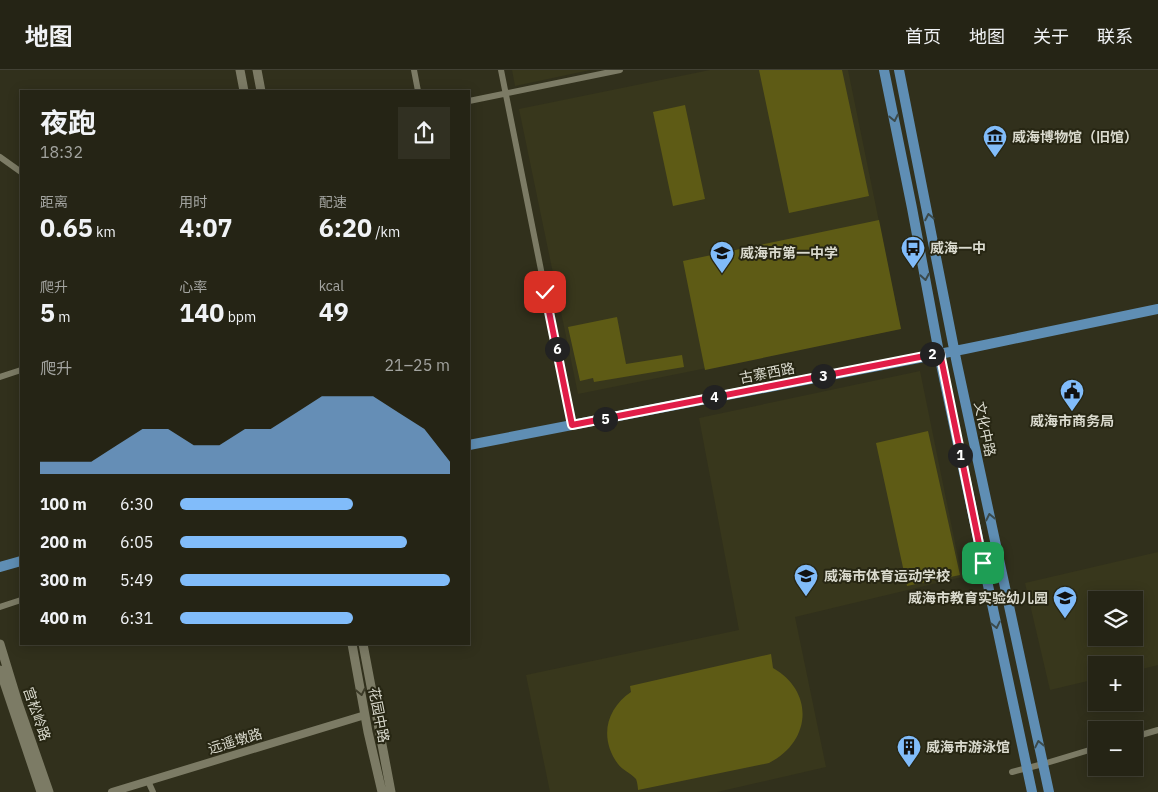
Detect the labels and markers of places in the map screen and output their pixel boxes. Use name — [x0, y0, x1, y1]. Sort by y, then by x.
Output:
museum icon: 威海博物馆（旧馆） — [982, 124, 1008, 158]
place label: 威海博物馆（旧馆） — [1012, 128, 1138, 146]
bus stop icon: 威海一中 — [900, 235, 926, 269]
place label: 威海一中 — [930, 239, 986, 257]
school or university icon: 威海市第一中学 — [709, 240, 735, 274]
place label: 威海市第一中学 — [740, 244, 838, 262]
pin — [524, 271, 566, 313]
pin: 6 — [544, 336, 570, 362]
pin: 2 — [920, 342, 944, 366]
pin: 3 — [810, 364, 836, 388]
public building icon: 威海市商务局 — [1059, 378, 1085, 412]
pin: 4 — [702, 384, 726, 410]
pin: 5 — [592, 406, 618, 432]
place label: 威海市商务局 — [1030, 412, 1114, 430]
pin: 1 — [948, 442, 972, 468]
pin — [962, 542, 1004, 584]
school or university icon: 威海市体育运动学校 — [793, 563, 819, 597]
place label: 威海市体育运动学校 — [824, 567, 950, 585]
school or university icon: 威海市教育实验幼儿园 — [1052, 585, 1078, 619]
place label: 威海市教育实验幼儿园 — [908, 589, 1048, 607]
building icon: 威海市游泳馆 — [896, 734, 922, 768]
place label: 威海市游泳馆 — [926, 738, 1010, 756]

